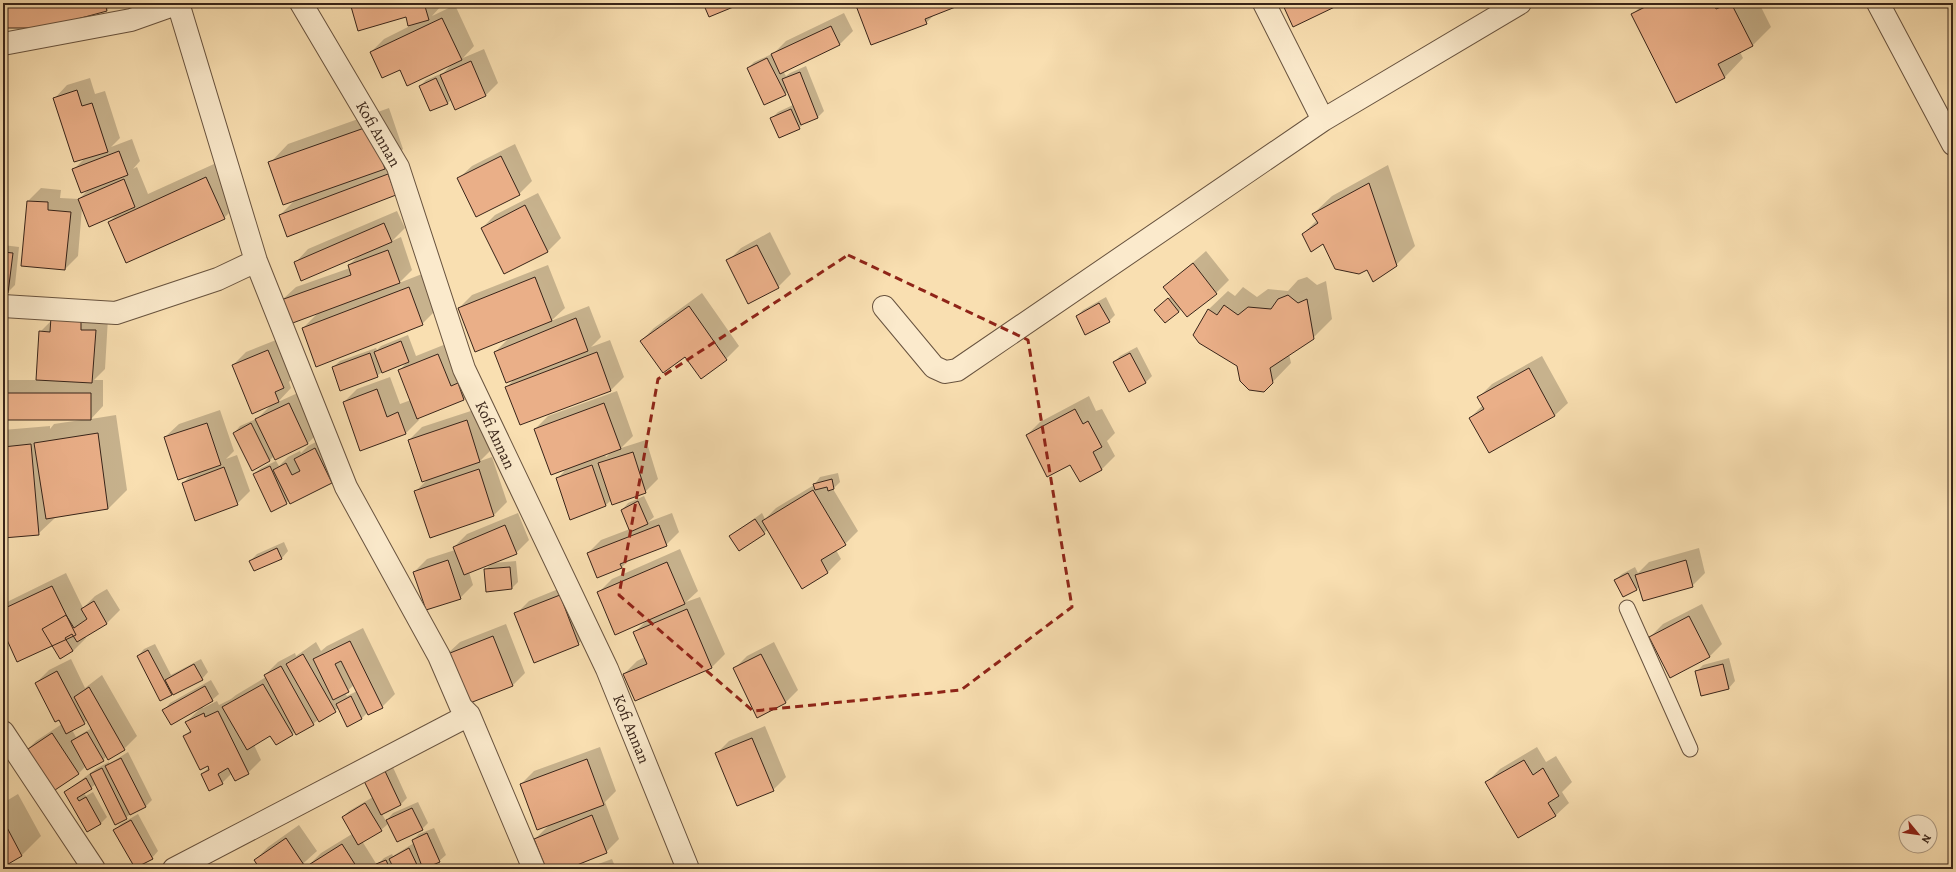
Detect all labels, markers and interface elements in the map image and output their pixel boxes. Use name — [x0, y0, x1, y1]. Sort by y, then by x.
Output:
street label: Kofi Annan — [350, 97, 406, 171]
street label: Kofi Annan — [470, 397, 520, 473]
street label: Kofi Annan — [607, 691, 655, 767]
north arrow — [1898, 814, 1938, 854]
text: N — [1918, 831, 1935, 846]

